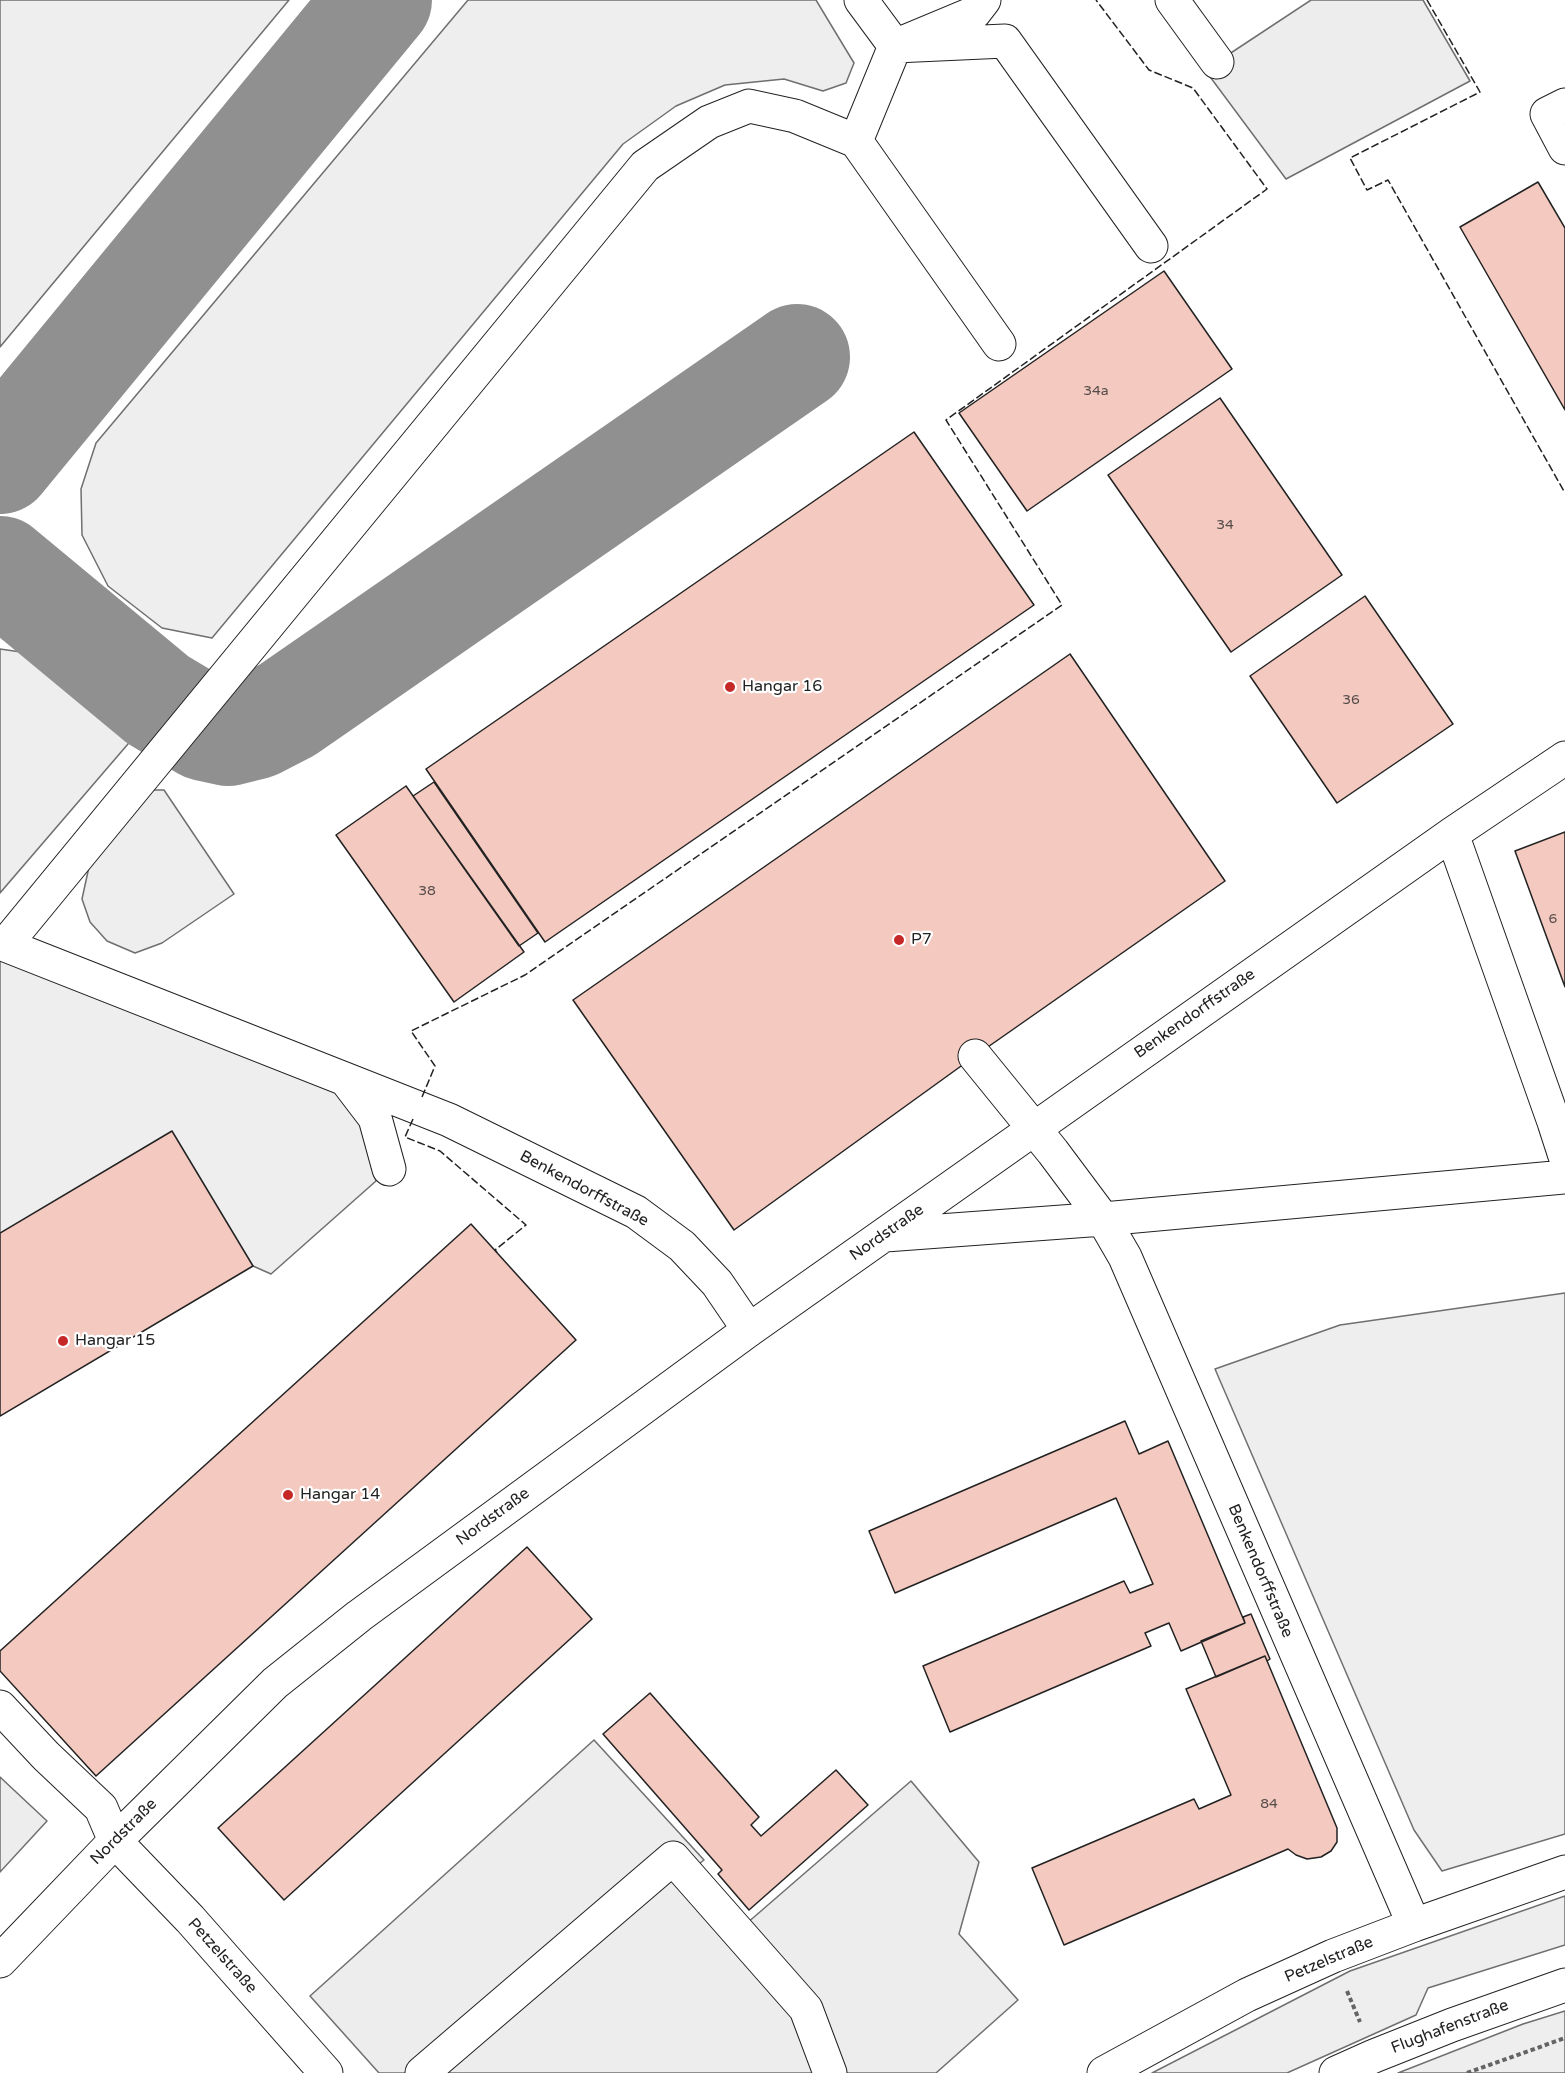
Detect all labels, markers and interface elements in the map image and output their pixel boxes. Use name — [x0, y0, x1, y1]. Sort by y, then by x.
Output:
house number: 34a — [1083, 383, 1109, 399]
house number: 34 — [1216, 517, 1234, 533]
place label: Hangar 16 — [742, 677, 822, 697]
marker: Hangar 16 — [723, 680, 737, 694]
house number: 36 — [1342, 692, 1360, 708]
house number: 38 — [418, 883, 436, 899]
house number: 6 — [1549, 911, 1557, 927]
place label: P7 — [911, 930, 932, 950]
marker: P7 — [892, 933, 906, 947]
street label: Benkendorffstraße — [1131, 965, 1259, 1063]
street label: Benkendorffstraße — [516, 1147, 652, 1231]
street label: Nordstraße — [846, 1200, 928, 1266]
place label: Hangar 15 — [75, 1331, 155, 1351]
marker: Hangar 15 — [56, 1334, 70, 1348]
street label: Nordstraße — [453, 1484, 533, 1550]
place label: Hangar 14 — [300, 1485, 380, 1505]
marker: Hangar 14 — [281, 1488, 295, 1502]
street label: Benkendorffstraße — [1223, 1501, 1297, 1641]
street label: Nordstraße — [87, 1795, 161, 1869]
house number: 84 — [1260, 1796, 1278, 1812]
street label: Petzelstraße — [183, 1915, 261, 1997]
street label: Petzelstraße — [1282, 1933, 1376, 1987]
street label: Flughafenstraße — [1389, 1996, 1511, 2058]

